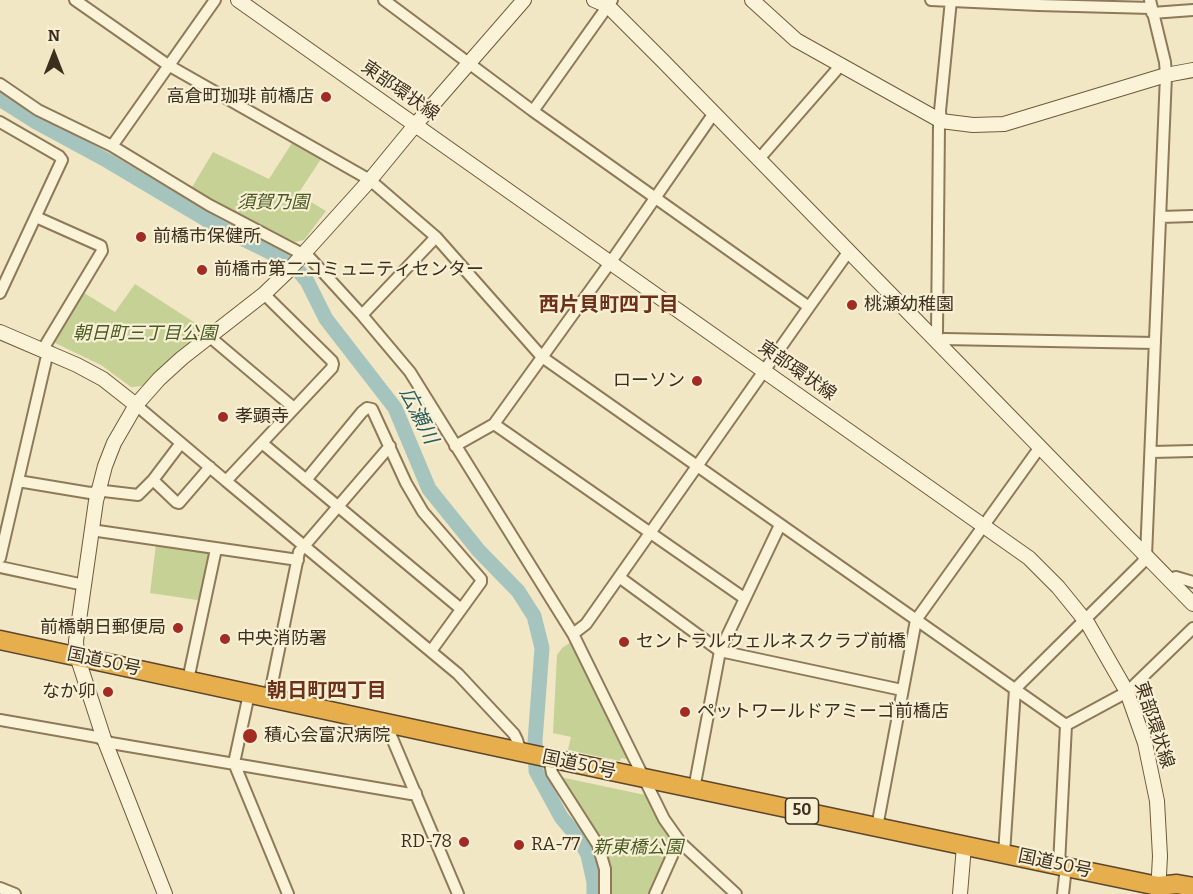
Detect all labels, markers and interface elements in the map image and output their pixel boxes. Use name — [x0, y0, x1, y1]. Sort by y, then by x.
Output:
north arrow — [24, 24, 84, 84]
text: N — [48, 26, 60, 45]
street label: 東部環状線 — [357, 56, 443, 126]
place label: 高倉町珈琲 前橋店 — [166, 86, 314, 108]
marker: 高倉町珈琲 前橋店 — [319, 90, 333, 104]
park label: 須賀乃園 — [237, 192, 309, 214]
place label: 前橋市保健所 — [153, 226, 261, 248]
marker: 前橋市保健所 — [134, 230, 148, 244]
place label: 前橋市第二コミュニティセンター — [214, 259, 484, 281]
marker: 前橋市第二コミュニティセンター — [195, 263, 209, 277]
district label: 西片貝町四丁目 — [539, 293, 679, 317]
place label: 桃瀬幼稚園 — [864, 294, 954, 316]
marker: 桃瀬幼稚園 — [845, 298, 859, 312]
park label: 朝日町三丁目公園 — [73, 323, 217, 345]
street label: 東部環状線 — [754, 336, 840, 406]
place label: ローソン — [613, 370, 685, 392]
marker: ローソン — [690, 374, 704, 388]
water label: 広瀬川 — [394, 384, 442, 448]
place label: 孝顕寺 — [235, 406, 289, 428]
marker: 孝顕寺 — [216, 410, 230, 424]
place label: 前橋朝日郵便局 — [40, 617, 166, 639]
marker: 前橋朝日郵便局 — [171, 621, 185, 635]
place label: 中央消防署 — [237, 628, 327, 650]
place label: セントラルウェルネスクラブ前橋 — [636, 631, 906, 653]
marker: 中央消防署 — [218, 632, 232, 646]
marker: セントラルウェルネスクラブ前橋 — [617, 635, 631, 649]
street label: 国道50号 — [65, 644, 143, 680]
district label: 朝日町四丁目 — [267, 679, 387, 703]
street label: 東部環状線 — [1130, 679, 1178, 771]
place label: なか卯 — [42, 681, 96, 703]
marker: なか卯 — [101, 685, 115, 699]
place label: ペットワールドアミーゴ前橋店 — [697, 701, 949, 723]
marker: ペットワールドアミーゴ前橋店 — [678, 705, 692, 719]
place label: 積心会富沢病院 — [264, 725, 390, 747]
marker: 積心会富沢病院 — [241, 727, 259, 745]
street label: 国道50号 — [540, 747, 618, 783]
road number: 50 — [786, 798, 818, 824]
place label: RD-78 — [400, 831, 452, 853]
place label: RA-77 — [531, 834, 580, 856]
marker: RD-78 — [457, 835, 471, 849]
park label: 新東橋公園 — [593, 837, 683, 859]
marker: RA-77 — [512, 838, 526, 852]
street label: 国道50号 — [1016, 846, 1094, 882]

